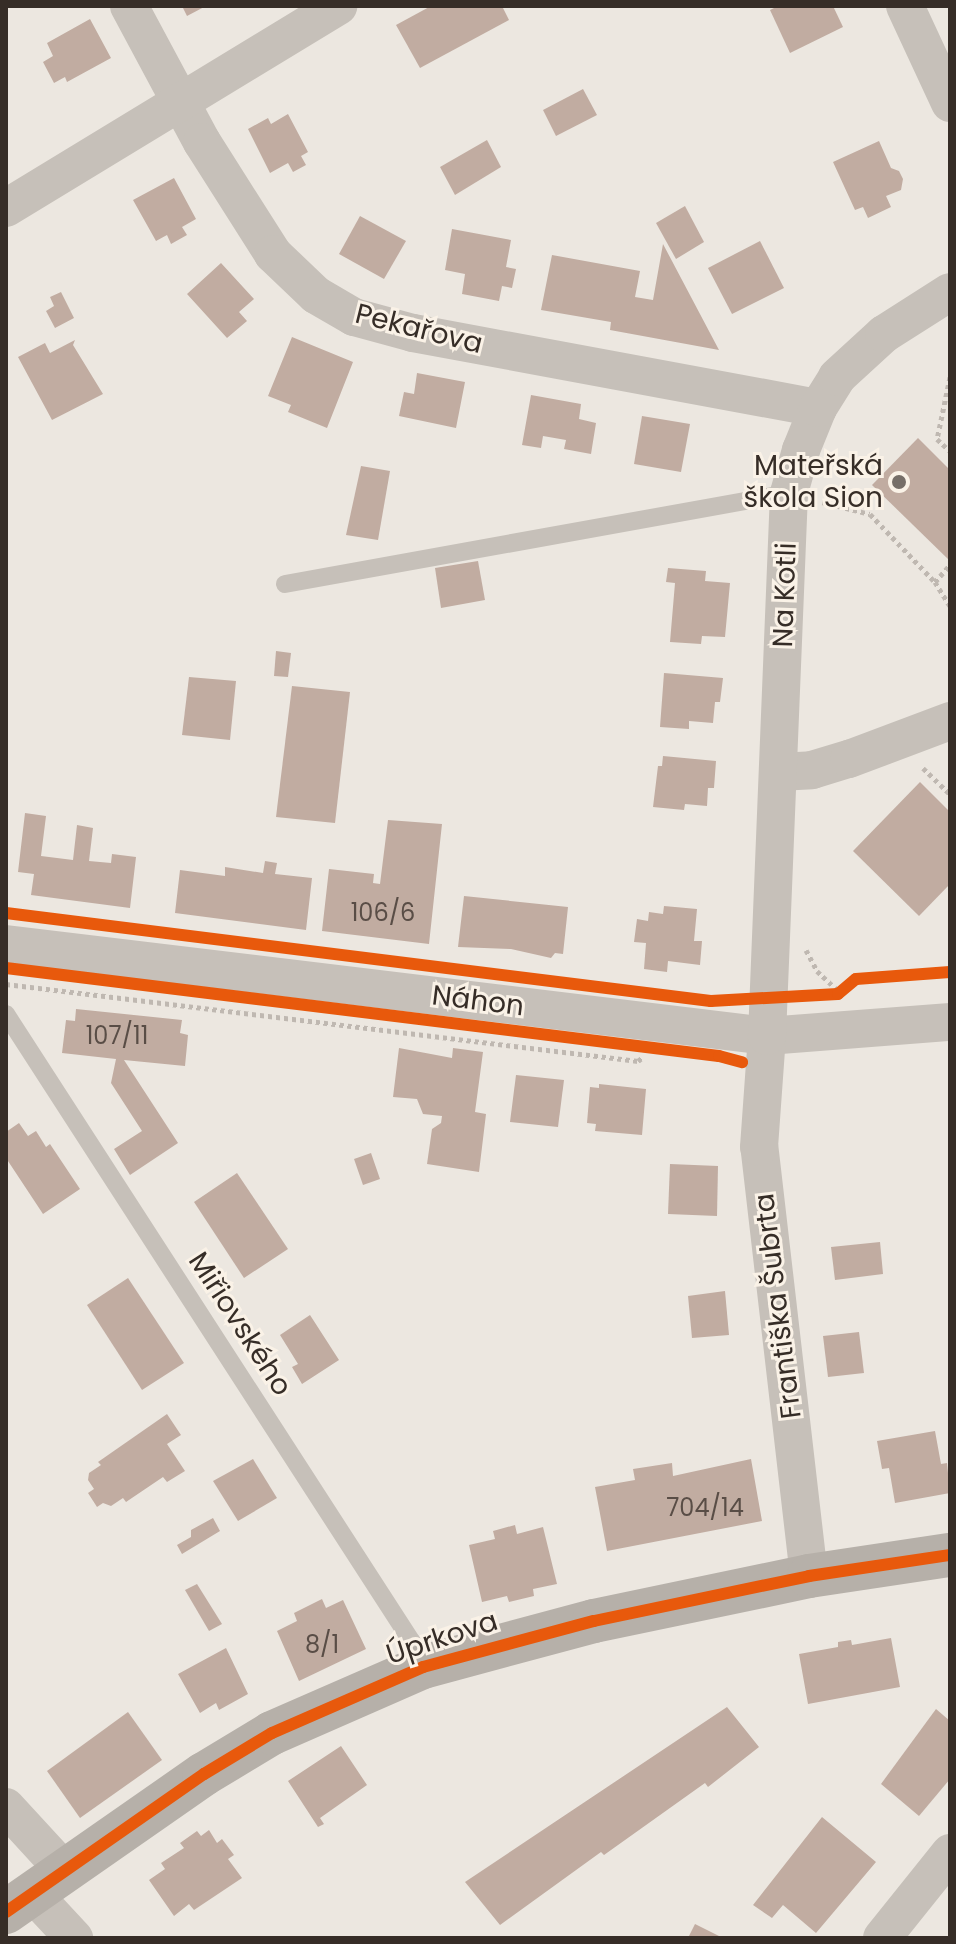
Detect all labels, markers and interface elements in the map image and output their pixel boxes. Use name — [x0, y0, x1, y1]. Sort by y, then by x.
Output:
street label: Pekařova — [352, 297, 486, 361]
place label: Mateřská škola Sion — [744, 449, 883, 515]
marker: Mateřská škola Sion — [890, 473, 908, 491]
street label: Na Kotli — [766, 542, 804, 648]
house number: 106/6 — [351, 899, 415, 927]
street label: Náhon — [430, 979, 526, 1023]
house number: 107/11 — [86, 1022, 148, 1050]
street label: Františka Šubrta — [748, 1191, 808, 1421]
street label: Miřiovského — [181, 1246, 299, 1402]
house number: 704/14 — [666, 1494, 744, 1522]
street label: Úprkova — [382, 1604, 502, 1672]
house number: 8/1 — [305, 1631, 339, 1659]

